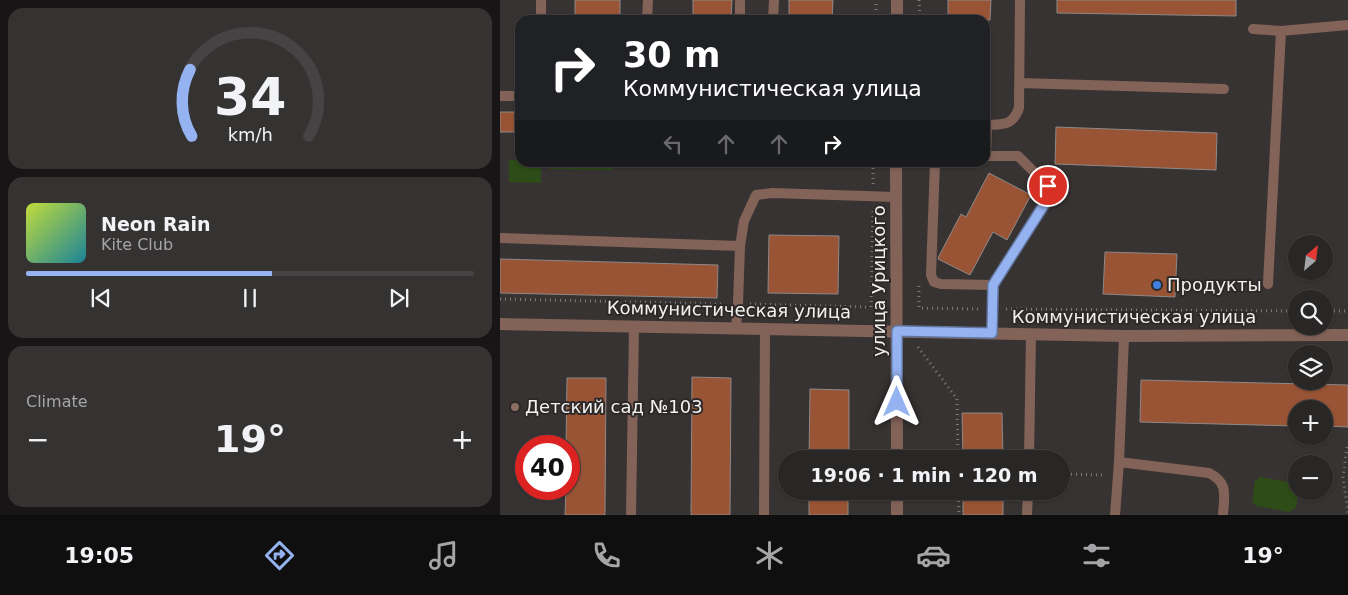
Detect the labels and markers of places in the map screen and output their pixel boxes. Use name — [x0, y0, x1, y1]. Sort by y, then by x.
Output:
pin — [1027, 165, 1069, 207]
place label: Продукты — [1167, 274, 1262, 295]
marker: Продукты — [1151, 279, 1163, 291]
place label: Детский сад №103 — [525, 396, 703, 417]
marker: Детский сад №103 — [509, 401, 521, 413]

